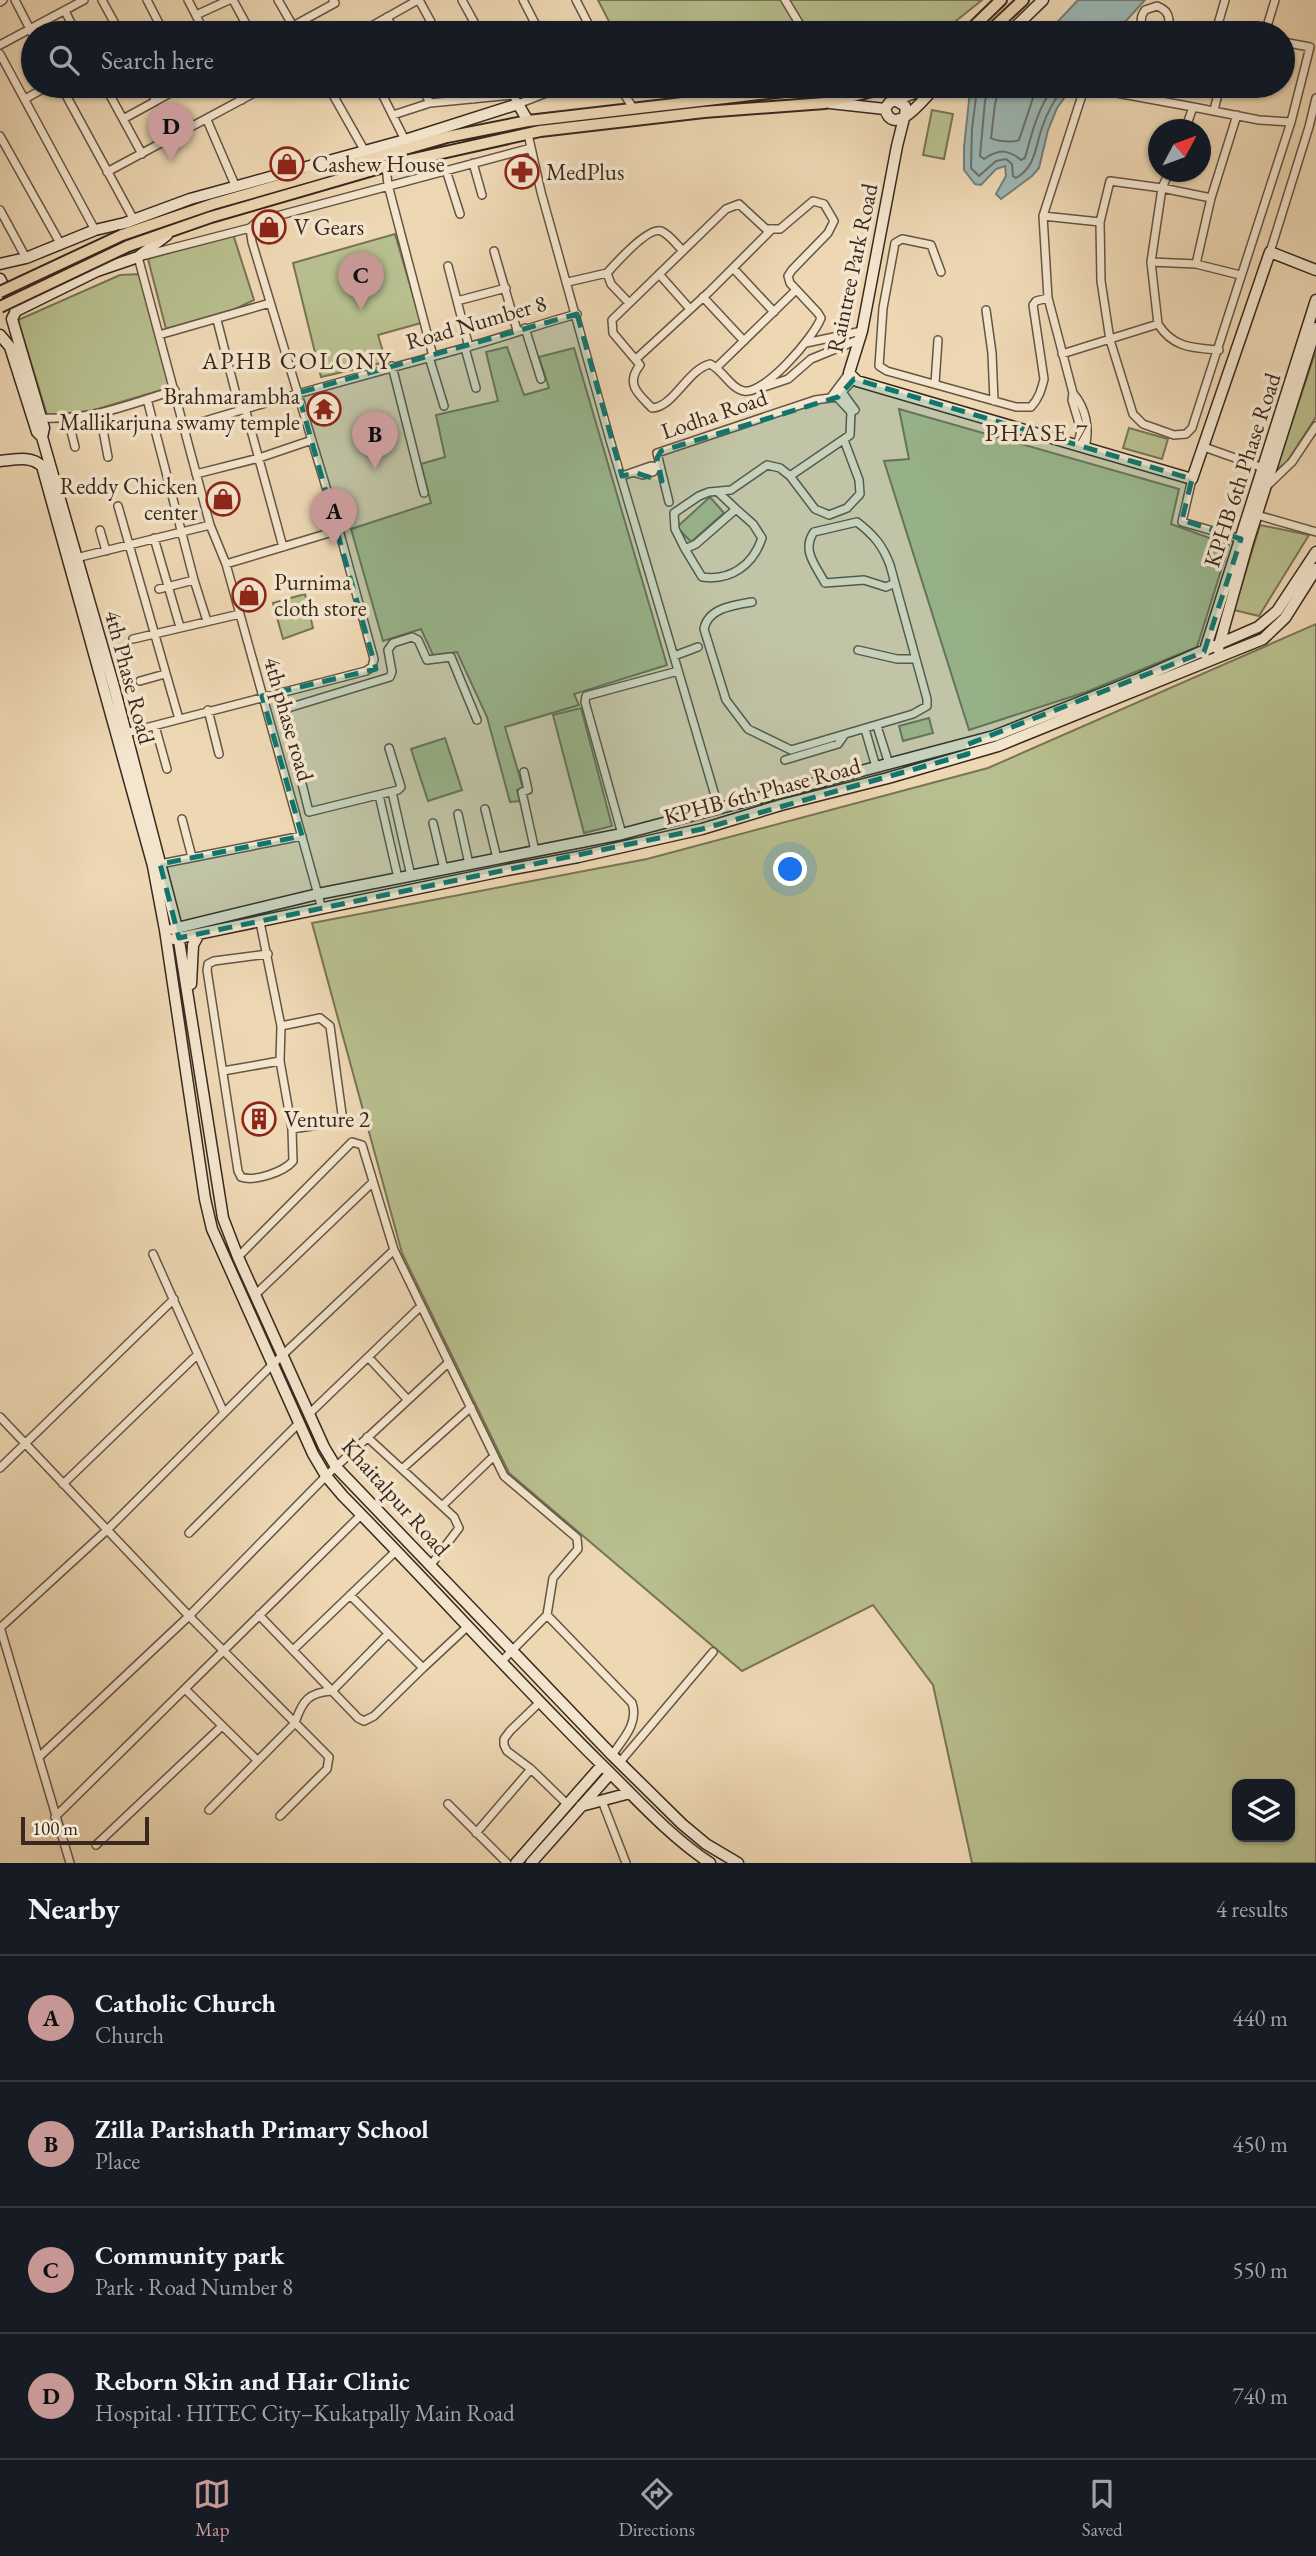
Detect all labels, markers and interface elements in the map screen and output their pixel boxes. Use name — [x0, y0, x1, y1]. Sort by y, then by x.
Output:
search box — [21, 21, 1295, 98]
icon: search — [45, 41, 83, 79]
text: Search here — [101, 43, 214, 77]
pin: D — [148, 103, 194, 161]
north arrow — [1148, 119, 1211, 182]
shop icon: Cashew House — [268, 145, 306, 183]
place label: Cashew House — [312, 149, 445, 179]
pharmacy icon: MedPlus — [503, 153, 541, 191]
place label: MedPlus — [546, 157, 624, 187]
street label: Raintree Park Road — [819, 180, 885, 355]
shop icon: V Gears — [250, 208, 288, 246]
place label: V Gears — [294, 212, 364, 242]
pin: C — [338, 252, 384, 310]
street label: Road Number 8 — [402, 288, 550, 356]
district label: APHB COLONY — [201, 345, 392, 376]
street label: KPHB 6th Phase Road — [1196, 369, 1288, 571]
place label: Brahmarambha Mallikarjuna swamy temple — [59, 381, 301, 437]
street label: Lodha Road — [657, 382, 771, 446]
temple icon: Brahmarambha Mallikarjuna swamy temple — [305, 390, 343, 428]
pin: B — [352, 411, 398, 469]
district label: PHASE 7 — [985, 417, 1089, 448]
place label: Reddy Chicken center — [60, 471, 198, 527]
shop icon: Reddy Chicken center — [204, 480, 242, 518]
pin: A — [311, 488, 357, 546]
place label: Purnima cloth store — [274, 567, 367, 623]
shop icon: Purnima cloth store — [230, 576, 268, 614]
street label: 4th Phase Road — [98, 607, 162, 748]
street label: 4th phase road — [257, 653, 321, 785]
street label: KPHB 6th Phase Road — [660, 750, 864, 832]
your location — [773, 852, 807, 886]
building icon: Venture 2 — [240, 1100, 278, 1138]
place label: Venture 2 — [284, 1104, 370, 1134]
street label: Khaitalpur Road — [335, 1432, 457, 1563]
map controls — [1232, 1779, 1295, 1842]
button: layers — [1232, 1779, 1295, 1842]
scale bar — [21, 1814, 149, 1846]
text: 100 m — [32, 1816, 78, 1841]
text: Nearby — [28, 1889, 120, 1928]
text: 4 results — [1216, 1894, 1288, 1924]
text: Catholic Church — [95, 1986, 276, 2020]
text: A — [43, 2003, 59, 2033]
text: 440 m — [1232, 2003, 1288, 2033]
text: Church — [95, 2020, 164, 2050]
text: Zilla Parishath Primary School — [95, 2112, 429, 2146]
text: B — [44, 2129, 58, 2159]
text: 450 m — [1232, 2129, 1288, 2159]
text: Place — [95, 2146, 140, 2176]
text: Community park — [95, 2238, 284, 2272]
text: C — [43, 2255, 59, 2285]
text: 550 m — [1232, 2255, 1288, 2285]
text: Park · Road Number 8 — [95, 2272, 293, 2302]
text: Reborn Skin and Hair Clinic — [95, 2364, 410, 2398]
text: D — [42, 2381, 60, 2411]
text: 740 m — [1232, 2381, 1288, 2411]
text: Hospital · HITEC City–Kukatpally Main Road — [95, 2398, 515, 2428]
tab: Map — [193, 2475, 231, 2542]
tab: Directions — [618, 2475, 695, 2542]
tab: Saved — [1082, 2475, 1123, 2542]

